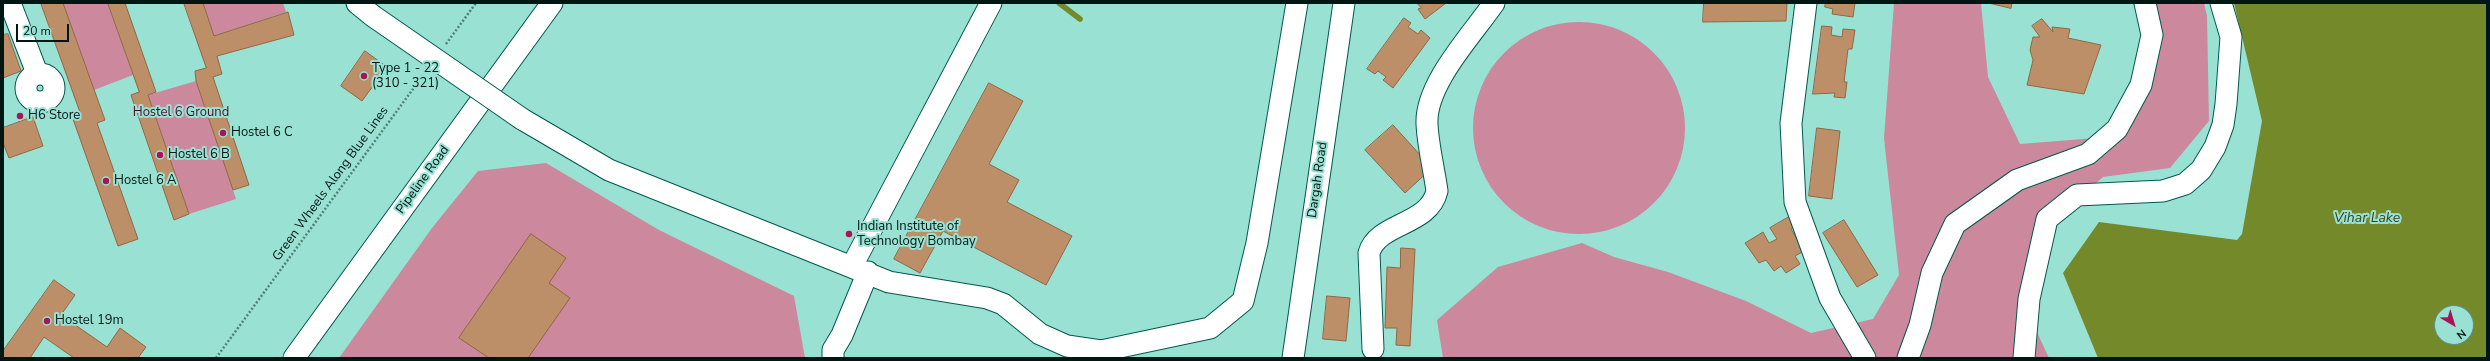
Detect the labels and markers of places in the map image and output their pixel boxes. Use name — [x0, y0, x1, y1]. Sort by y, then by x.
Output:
place label: Type 1 - 22 (310 - 321) — [372, 61, 439, 92]
marker: Type 1 - 22 (310 - 321) — [359, 71, 369, 81]
place label: H6 Store — [28, 108, 80, 124]
marker: H6 Store — [15, 111, 25, 121]
place label: Hostel 6 C — [231, 125, 293, 141]
marker: Hostel 6 C — [218, 128, 228, 138]
place label: Hostel 6 B — [168, 147, 230, 163]
marker: Hostel 6 B — [155, 150, 165, 160]
place label: Hostel 6 A — [114, 173, 177, 189]
marker: Hostel 6 A — [101, 176, 111, 186]
place label: Indian Institute of Technology Bombay — [857, 219, 976, 250]
marker: Indian Institute of Technology Bombay — [844, 229, 854, 239]
place label: Hostel 19m — [55, 313, 124, 329]
marker: Hostel 19m — [42, 316, 52, 326]

